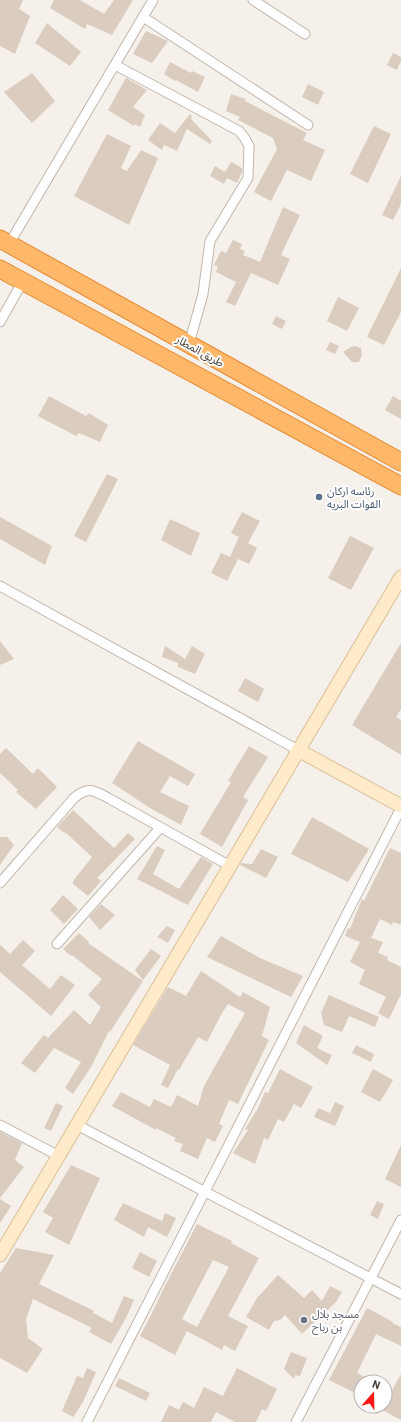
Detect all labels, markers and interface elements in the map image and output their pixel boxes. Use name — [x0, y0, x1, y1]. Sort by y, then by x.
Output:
street label: طريق المطار — [173, 332, 226, 370]
place label: رئاسه اركان القوات البريه — [327, 484, 381, 511]
marker: رئاسه اركان القوات البريه — [314, 492, 324, 502]
place label: مسجد بلال بن رباح — [312, 1307, 360, 1335]
marker: مسجد بلال بن رباح — [299, 1315, 309, 1325]
north arrow — [353, 1374, 393, 1414]
text: N — [371, 1377, 382, 1391]

